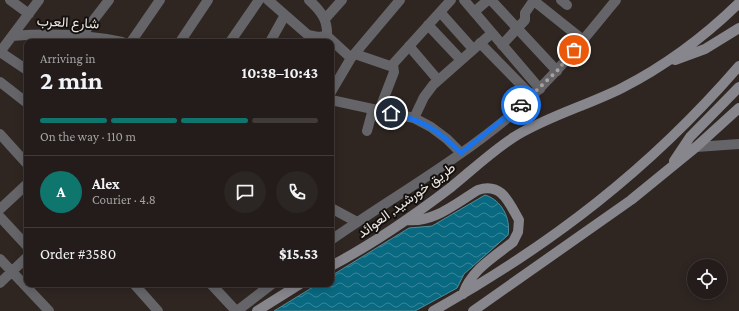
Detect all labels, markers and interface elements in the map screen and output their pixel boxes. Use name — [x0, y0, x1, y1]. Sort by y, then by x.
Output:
street label: شارع العرب — [36, 12, 100, 35]
pin — [557, 33, 591, 67]
icon: bag — [563, 39, 585, 61]
text: Arriving in — [40, 51, 96, 66]
text: 10:38–10:43 — [242, 65, 318, 81]
text: 2 min — [40, 66, 103, 95]
courier — [501, 85, 541, 125]
icon: car — [510, 94, 532, 116]
pin — [374, 96, 408, 130]
icon: home — [380, 102, 402, 124]
text: On the way · 110 m — [40, 129, 136, 144]
street label: طريق خورشيد, العوائد — [354, 159, 459, 242]
button: chat — [224, 171, 266, 213]
button: phone — [276, 171, 318, 213]
text: Alex — [92, 176, 120, 192]
text: A — [57, 184, 65, 200]
text: Courier · 4.8 — [92, 192, 156, 207]
text: Order #3580 — [40, 246, 116, 262]
text: $15.53 — [279, 246, 318, 262]
map controls — [687, 259, 727, 299]
button: locate — [687, 259, 727, 299]

